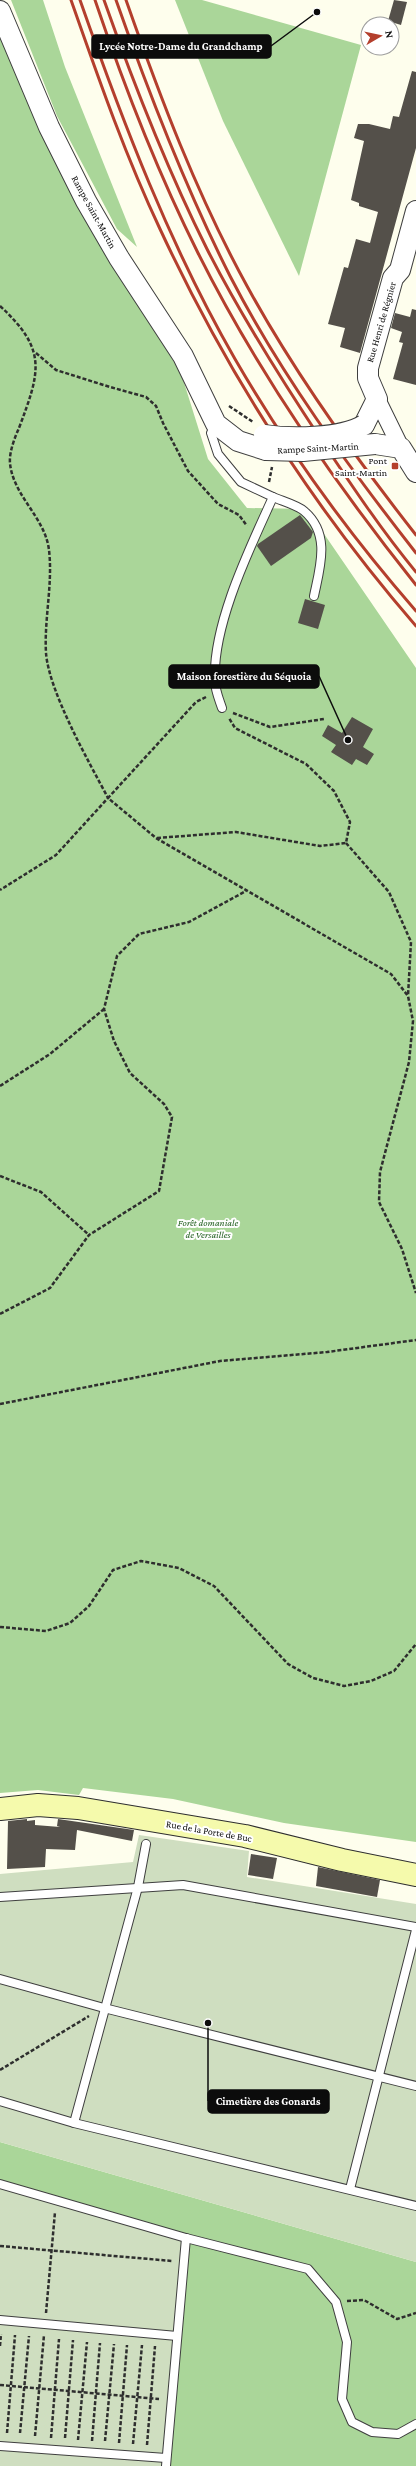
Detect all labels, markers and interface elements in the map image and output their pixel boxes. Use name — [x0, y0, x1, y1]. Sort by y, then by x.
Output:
north arrow — [360, 16, 400, 56]
text: N — [383, 30, 396, 40]
callout: Lycée Notre-Dame du Grandchamp — [92, 35, 271, 58]
text: Lycée Notre-Dame du Grandchamp — [99, 40, 263, 52]
street label: Rampe Saint-Martin — [69, 174, 119, 251]
street label: Rue Henri de Régnier — [364, 280, 398, 364]
street label: Rampe Saint-Martin — [277, 440, 360, 456]
place label: Pont Saint-Martin — [335, 455, 388, 478]
marker: Pont Saint-Martin — [390, 461, 400, 471]
callout: Maison forestière du Séquoia — [169, 665, 319, 688]
text: Maison forestière du Séquoia — [177, 670, 312, 682]
park label: Forêt domaniale de Versailles — [178, 1217, 239, 1240]
street label: Rue de la Porte de Buc — [165, 1818, 254, 1844]
callout: Cimetière des Gonards — [208, 2090, 329, 2113]
text: Cimetière des Gonards — [216, 2095, 321, 2107]

